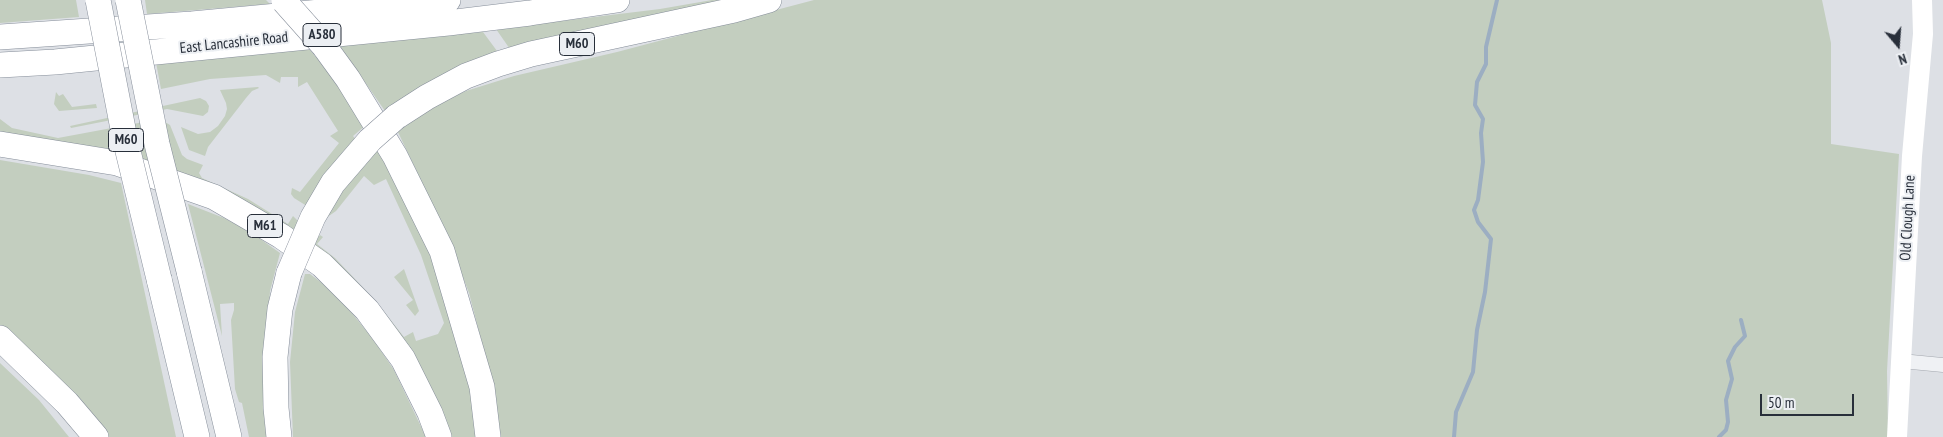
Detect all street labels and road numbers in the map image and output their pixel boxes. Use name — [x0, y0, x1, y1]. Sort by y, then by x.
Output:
road number: A580 — [303, 24, 341, 46]
street label: East Lancashire Road — [179, 28, 289, 58]
road number: M60 — [560, 33, 594, 56]
road number: M60 — [108, 128, 144, 152]
street label: Old Clough Lane — [1897, 175, 1919, 261]
road number: M61 — [248, 215, 282, 238]

